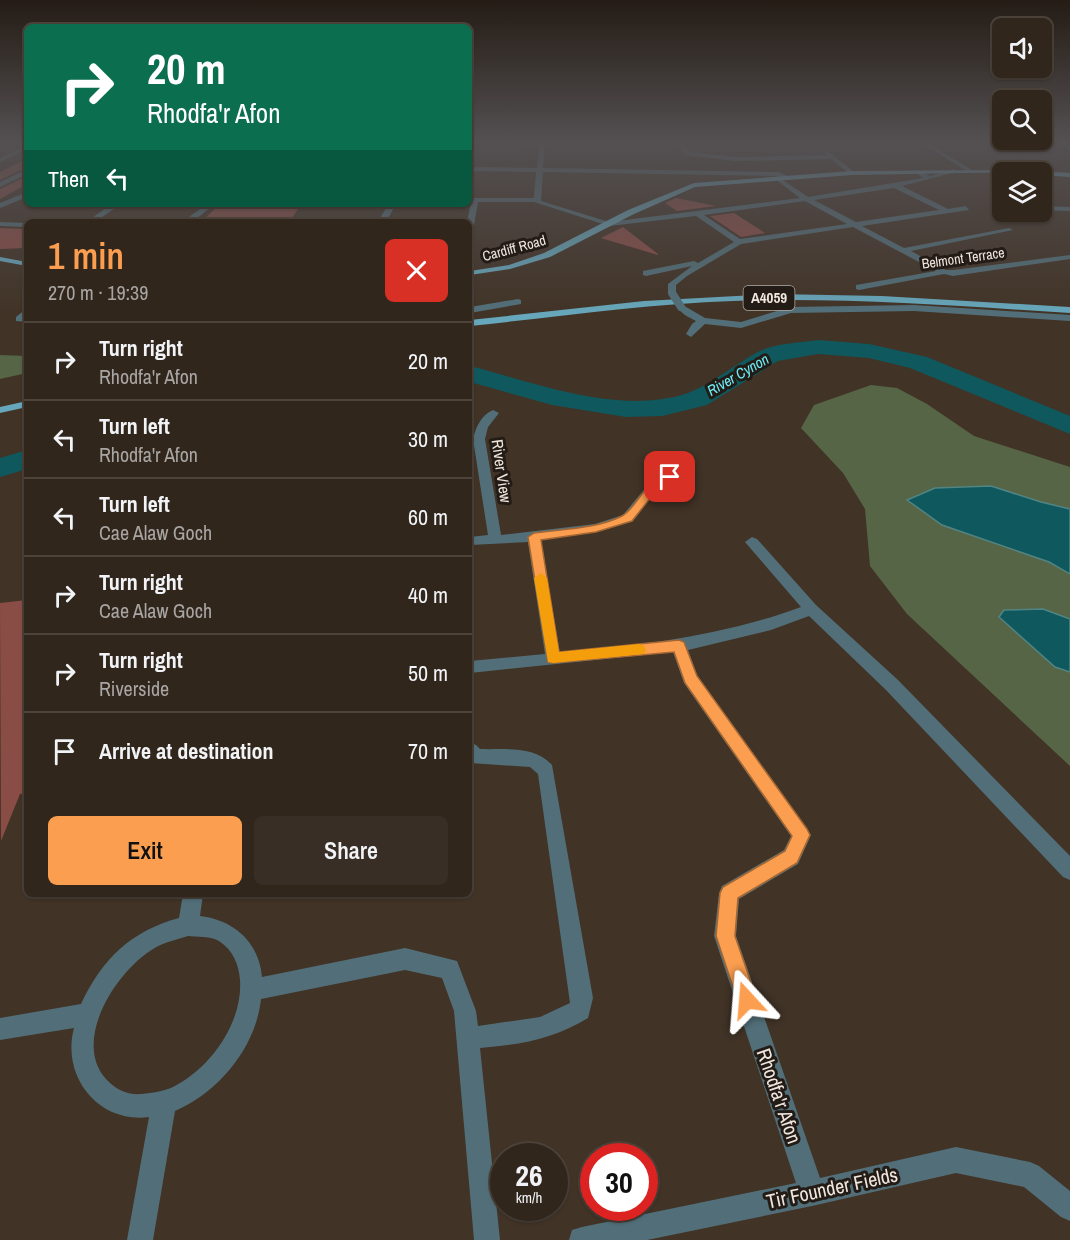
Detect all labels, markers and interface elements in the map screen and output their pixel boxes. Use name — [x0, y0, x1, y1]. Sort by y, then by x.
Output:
map controls — [992, 18, 1052, 222]
button: sound — [992, 18, 1052, 78]
text: 20 m — [147, 41, 226, 97]
icon: right — [48, 48, 126, 126]
button: search — [992, 90, 1052, 150]
text: Rhodfa'r Afon — [147, 95, 281, 131]
icon: left — [101, 162, 134, 195]
button: layers — [992, 162, 1052, 222]
text: Then — [48, 164, 89, 194]
street label: Cardiff Road — [480, 231, 548, 265]
text: 1 min — [48, 232, 124, 280]
button: close — [385, 239, 448, 302]
street label: Belmont Terrace — [920, 243, 1006, 273]
text: 270 m · 19:39 — [48, 279, 148, 306]
road number: A4059 — [744, 286, 794, 310]
text: Turn right — [99, 333, 183, 363]
icon: right — [48, 345, 81, 378]
text: 20 m — [408, 346, 448, 376]
water label: River Cynon — [703, 348, 773, 401]
text: Rhodfa'r Afon — [99, 363, 198, 390]
text: Turn left — [99, 411, 170, 441]
icon: left — [48, 423, 81, 456]
text: 30 m — [408, 424, 448, 454]
street label: River View — [487, 438, 517, 505]
text: Rhodfa'r Afon — [99, 441, 198, 468]
pin — [644, 451, 695, 502]
icon: arrive — [653, 460, 686, 493]
text: Turn left — [99, 489, 170, 519]
icon: left — [48, 501, 81, 534]
text: 60 m — [408, 502, 448, 532]
text: Cae Alaw Goch — [99, 519, 212, 546]
text: Turn right — [99, 567, 183, 597]
icon: right — [48, 579, 81, 612]
text: 40 m — [408, 580, 448, 610]
text: Cae Alaw Goch — [99, 597, 212, 624]
text: Turn right — [99, 645, 183, 675]
icon: right — [48, 657, 81, 690]
text: 50 m — [408, 658, 448, 688]
text: Riverside — [99, 675, 169, 702]
icon: arrive — [48, 735, 81, 768]
text: Arrive at destination — [99, 736, 273, 766]
text: 70 m — [408, 736, 448, 766]
button: Exit — [48, 816, 242, 885]
button: Share — [254, 816, 448, 885]
position arrow — [715, 968, 779, 1032]
street label: Rhodfa'r Afon — [751, 1045, 808, 1147]
speed limit sign: 30 — [580, 1143, 658, 1221]
text: 26 — [515, 1155, 543, 1195]
street label: Tir Founder Fields — [764, 1160, 900, 1215]
text: km/h — [516, 1187, 542, 1208]

